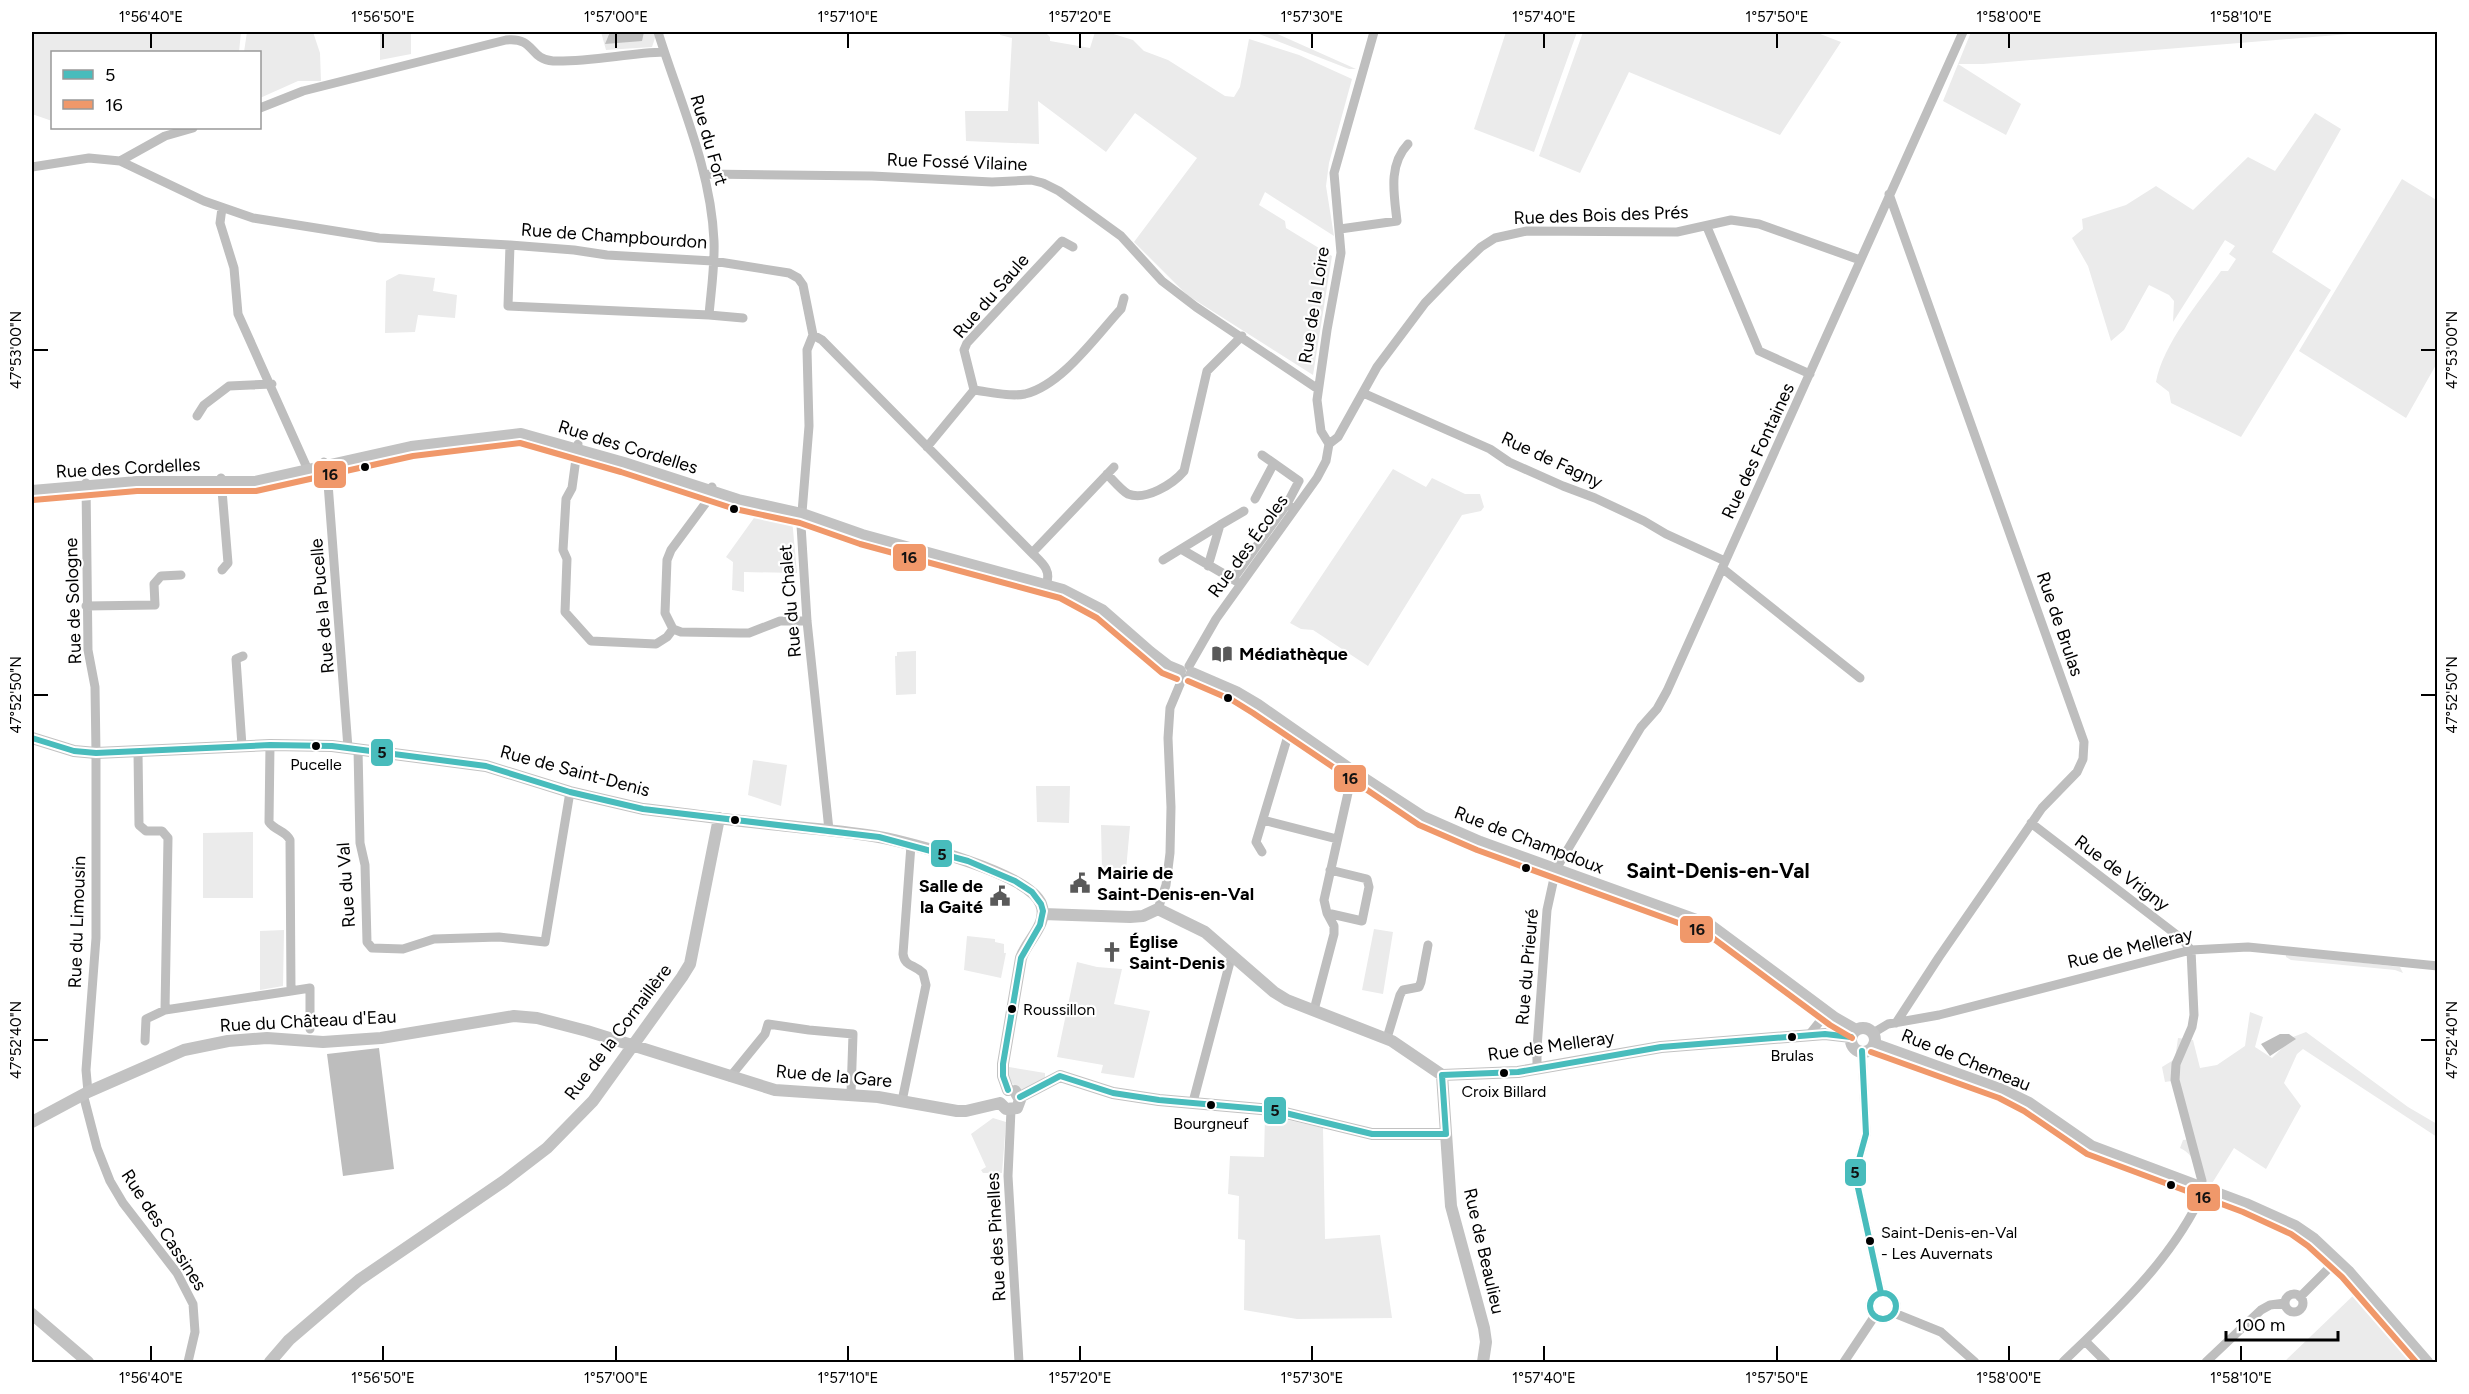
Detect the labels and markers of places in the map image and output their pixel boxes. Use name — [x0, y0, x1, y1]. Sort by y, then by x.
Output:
unlabelled marker — [359, 461, 371, 473]
unlabelled marker — [728, 503, 740, 515]
library icon: Médiathèque — [1210, 642, 1234, 666]
place label: Médiathèque — [1239, 643, 1348, 665]
unlabelled marker — [1222, 692, 1234, 704]
marker: Pucelle — [310, 740, 322, 752]
place label: Pucelle — [290, 755, 342, 774]
unlabelled marker — [729, 814, 741, 826]
place label: Mairie de Saint-Denis-en-Val — [1097, 862, 1254, 905]
unlabelled marker — [1520, 862, 1532, 874]
public building icon: Mairie de Saint-Denis-en-Val — [1068, 871, 1092, 895]
place label: Salle de la Gaité — [919, 875, 983, 918]
public building icon: Salle de la Gaité — [988, 884, 1012, 908]
place label: Église Saint-Denis — [1129, 931, 1226, 974]
church icon: Église Saint-Denis — [1100, 940, 1124, 964]
place label: Roussillon — [1023, 1000, 1095, 1019]
marker: Roussillon — [1006, 1003, 1018, 1015]
marker: Brulas — [1786, 1031, 1798, 1043]
place label: Brulas — [1770, 1046, 1814, 1065]
marker: Croix Billard — [1498, 1067, 1510, 1079]
place label: Croix Billard — [1462, 1082, 1546, 1101]
marker: Bourgneuf — [1205, 1099, 1217, 1111]
place label: Bourgneuf — [1173, 1114, 1249, 1133]
unlabelled marker — [2165, 1179, 2177, 1191]
place label: Saint-Denis-en-Val - Les Auvernats — [1881, 1223, 2017, 1263]
marker: Saint-Denis-en-Val - Les Auvernats — [1864, 1235, 1876, 1247]

